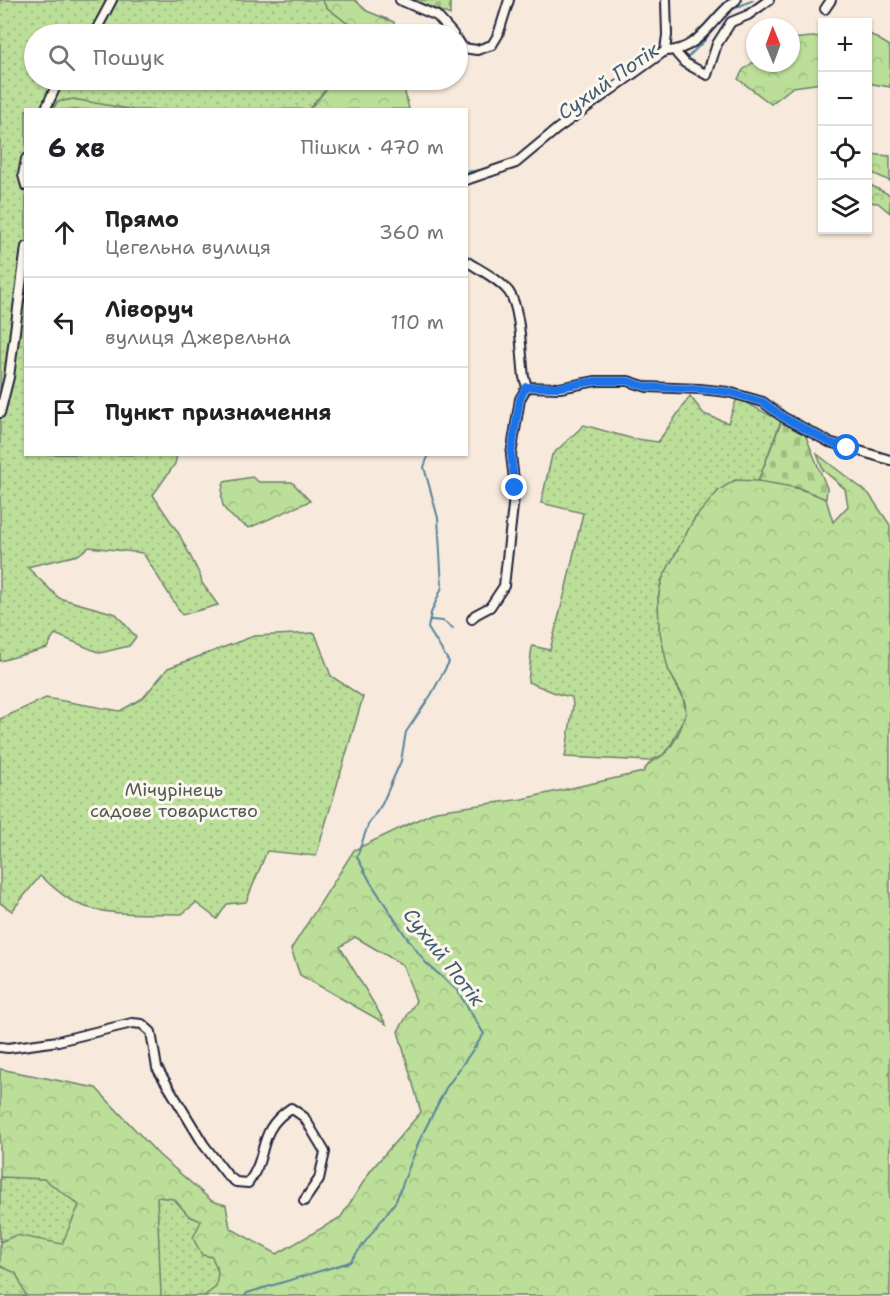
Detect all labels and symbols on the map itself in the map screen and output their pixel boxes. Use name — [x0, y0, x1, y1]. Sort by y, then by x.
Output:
north arrow — [746, 18, 800, 72]
water label: Сухий Потік — [552, 36, 664, 125]
route start — [833, 434, 859, 460]
route end — [501, 474, 527, 500]
park label: Мічурінець садове товариство — [90, 778, 258, 823]
water label: Сухий Потік — [397, 903, 491, 1012]

